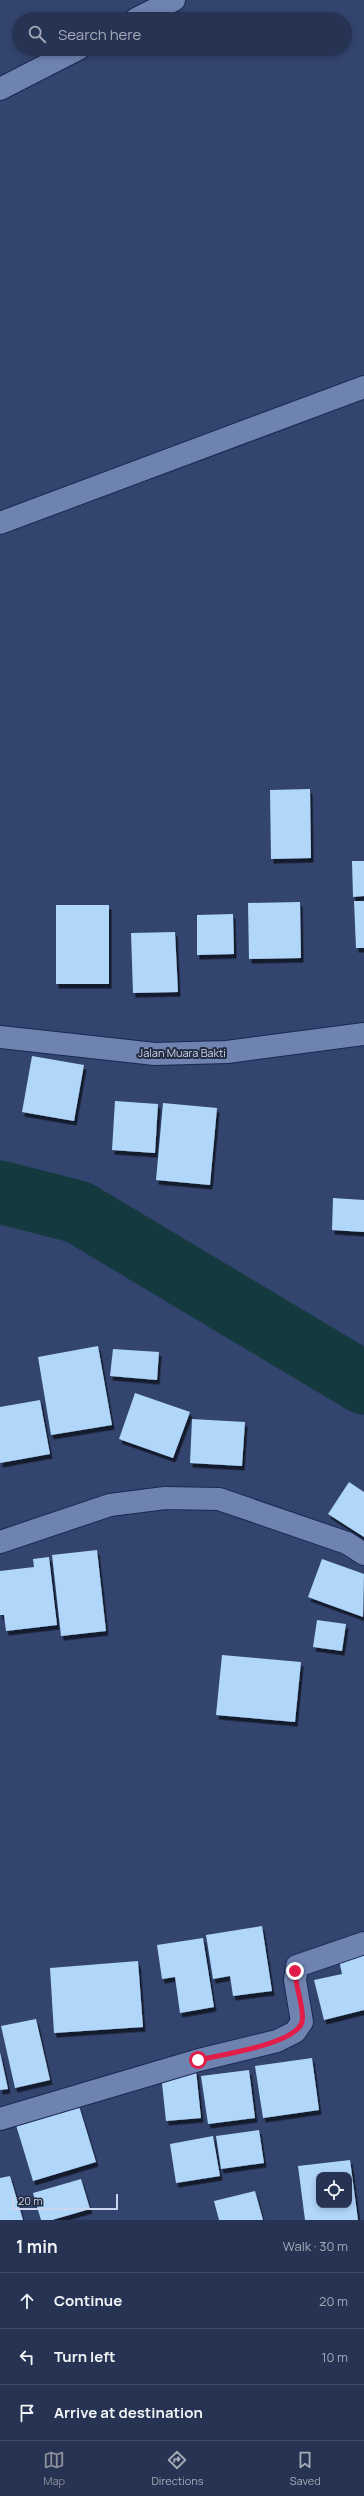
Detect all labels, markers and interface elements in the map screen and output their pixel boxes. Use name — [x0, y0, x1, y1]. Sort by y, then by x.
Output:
search box — [12, 12, 352, 56]
icon: search — [26, 23, 48, 45]
text: Search here — [58, 24, 141, 45]
street label: Jalan Muara Bakti — [138, 1045, 226, 1060]
route end — [286, 1962, 304, 1980]
route start — [189, 2051, 207, 2069]
map controls — [316, 2172, 352, 2208]
button: locate — [316, 2172, 352, 2208]
scale bar — [12, 2192, 118, 2211]
text: 20 m — [18, 2193, 43, 2208]
text: 1 min — [16, 2235, 58, 2258]
text: Walk · 30 m — [283, 2237, 348, 2255]
icon: ahead — [16, 2290, 38, 2312]
text: Continue — [54, 2290, 122, 2311]
text: 20 m — [319, 2292, 348, 2310]
icon: left — [16, 2346, 38, 2368]
text: Turn left — [54, 2346, 116, 2367]
text: 10 m — [321, 2348, 348, 2366]
icon: arrive — [16, 2402, 38, 2424]
text: Arrive at destination — [54, 2402, 203, 2423]
tab: Map — [43, 2449, 65, 2488]
tab: Directions — [151, 2449, 204, 2488]
tab: Saved — [290, 2449, 321, 2488]

